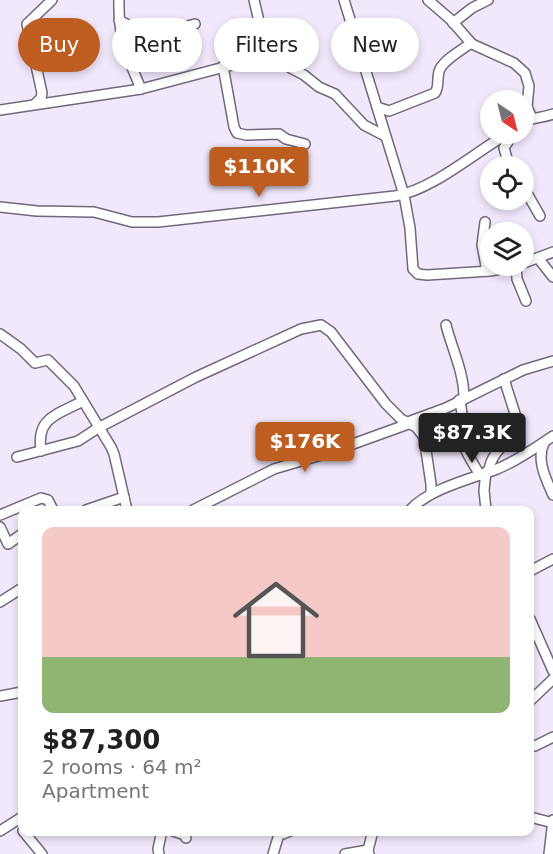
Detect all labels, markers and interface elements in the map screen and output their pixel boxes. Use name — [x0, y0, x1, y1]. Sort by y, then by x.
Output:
chip: Buy — [18, 18, 100, 72]
chip: Rent — [112, 18, 202, 72]
chip: Filters — [214, 18, 319, 72]
chip: New — [331, 18, 419, 72]
north arrow — [480, 90, 534, 144]
map controls — [480, 90, 534, 276]
pin: $110K — [217, 147, 301, 198]
text: $110K — [223, 154, 295, 178]
button: locate — [480, 156, 534, 210]
button: layers — [480, 222, 534, 276]
pin: $87.3K — [423, 413, 521, 464]
text: $87.3K — [433, 420, 511, 444]
pin: $176K — [263, 422, 347, 473]
text: $176K — [269, 429, 341, 453]
icon: home — [222, 566, 330, 674]
text: $87,300 — [42, 725, 160, 755]
text: 2 rooms · 64 m² — [42, 755, 202, 779]
text: Apartment — [42, 779, 149, 803]

